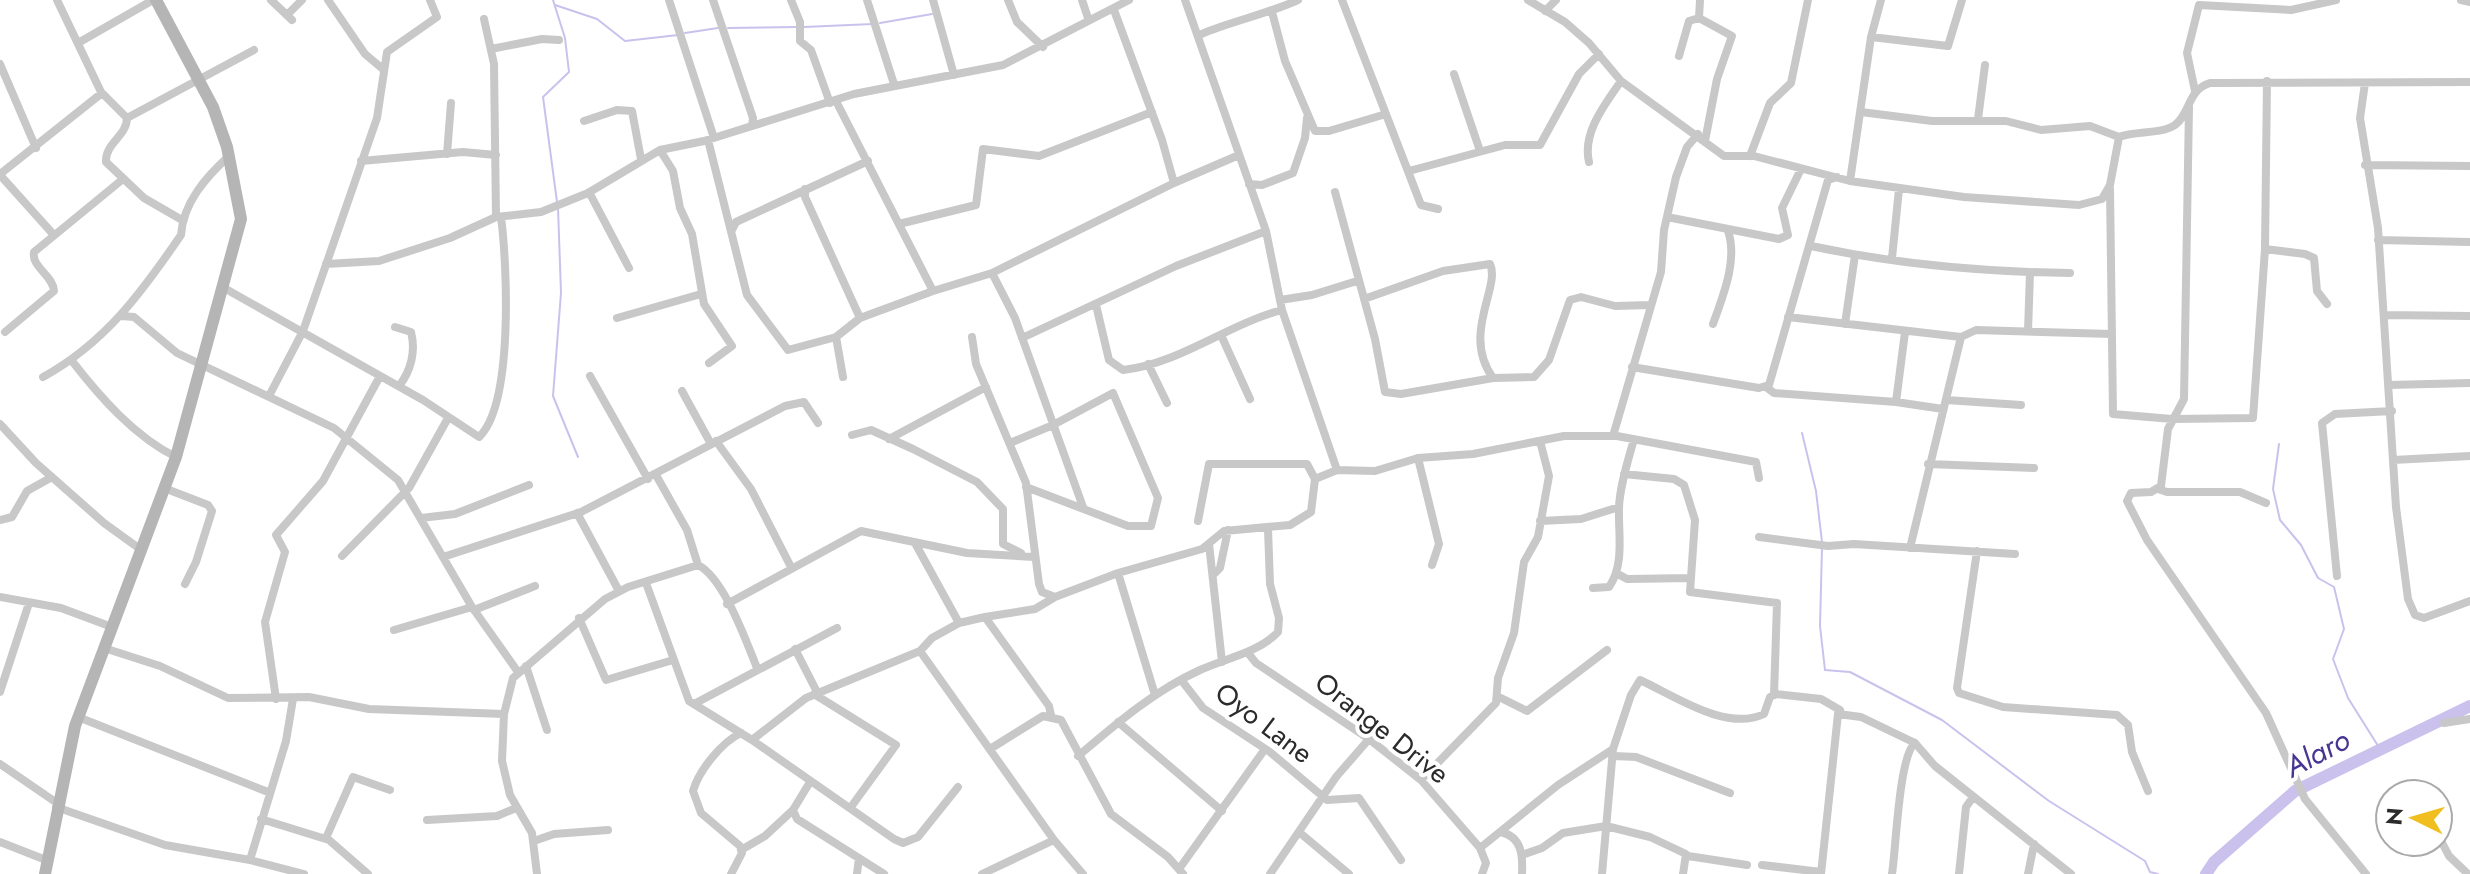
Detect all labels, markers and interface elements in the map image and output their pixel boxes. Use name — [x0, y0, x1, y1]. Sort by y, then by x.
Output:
street label: Orange Drive — [1306, 662, 1458, 794]
street label: Oyo Lane — [1206, 673, 1322, 773]
water label: Alaro — [2276, 718, 2357, 788]
north arrow — [2374, 778, 2454, 858]
text: N — [2377, 806, 2411, 826]

